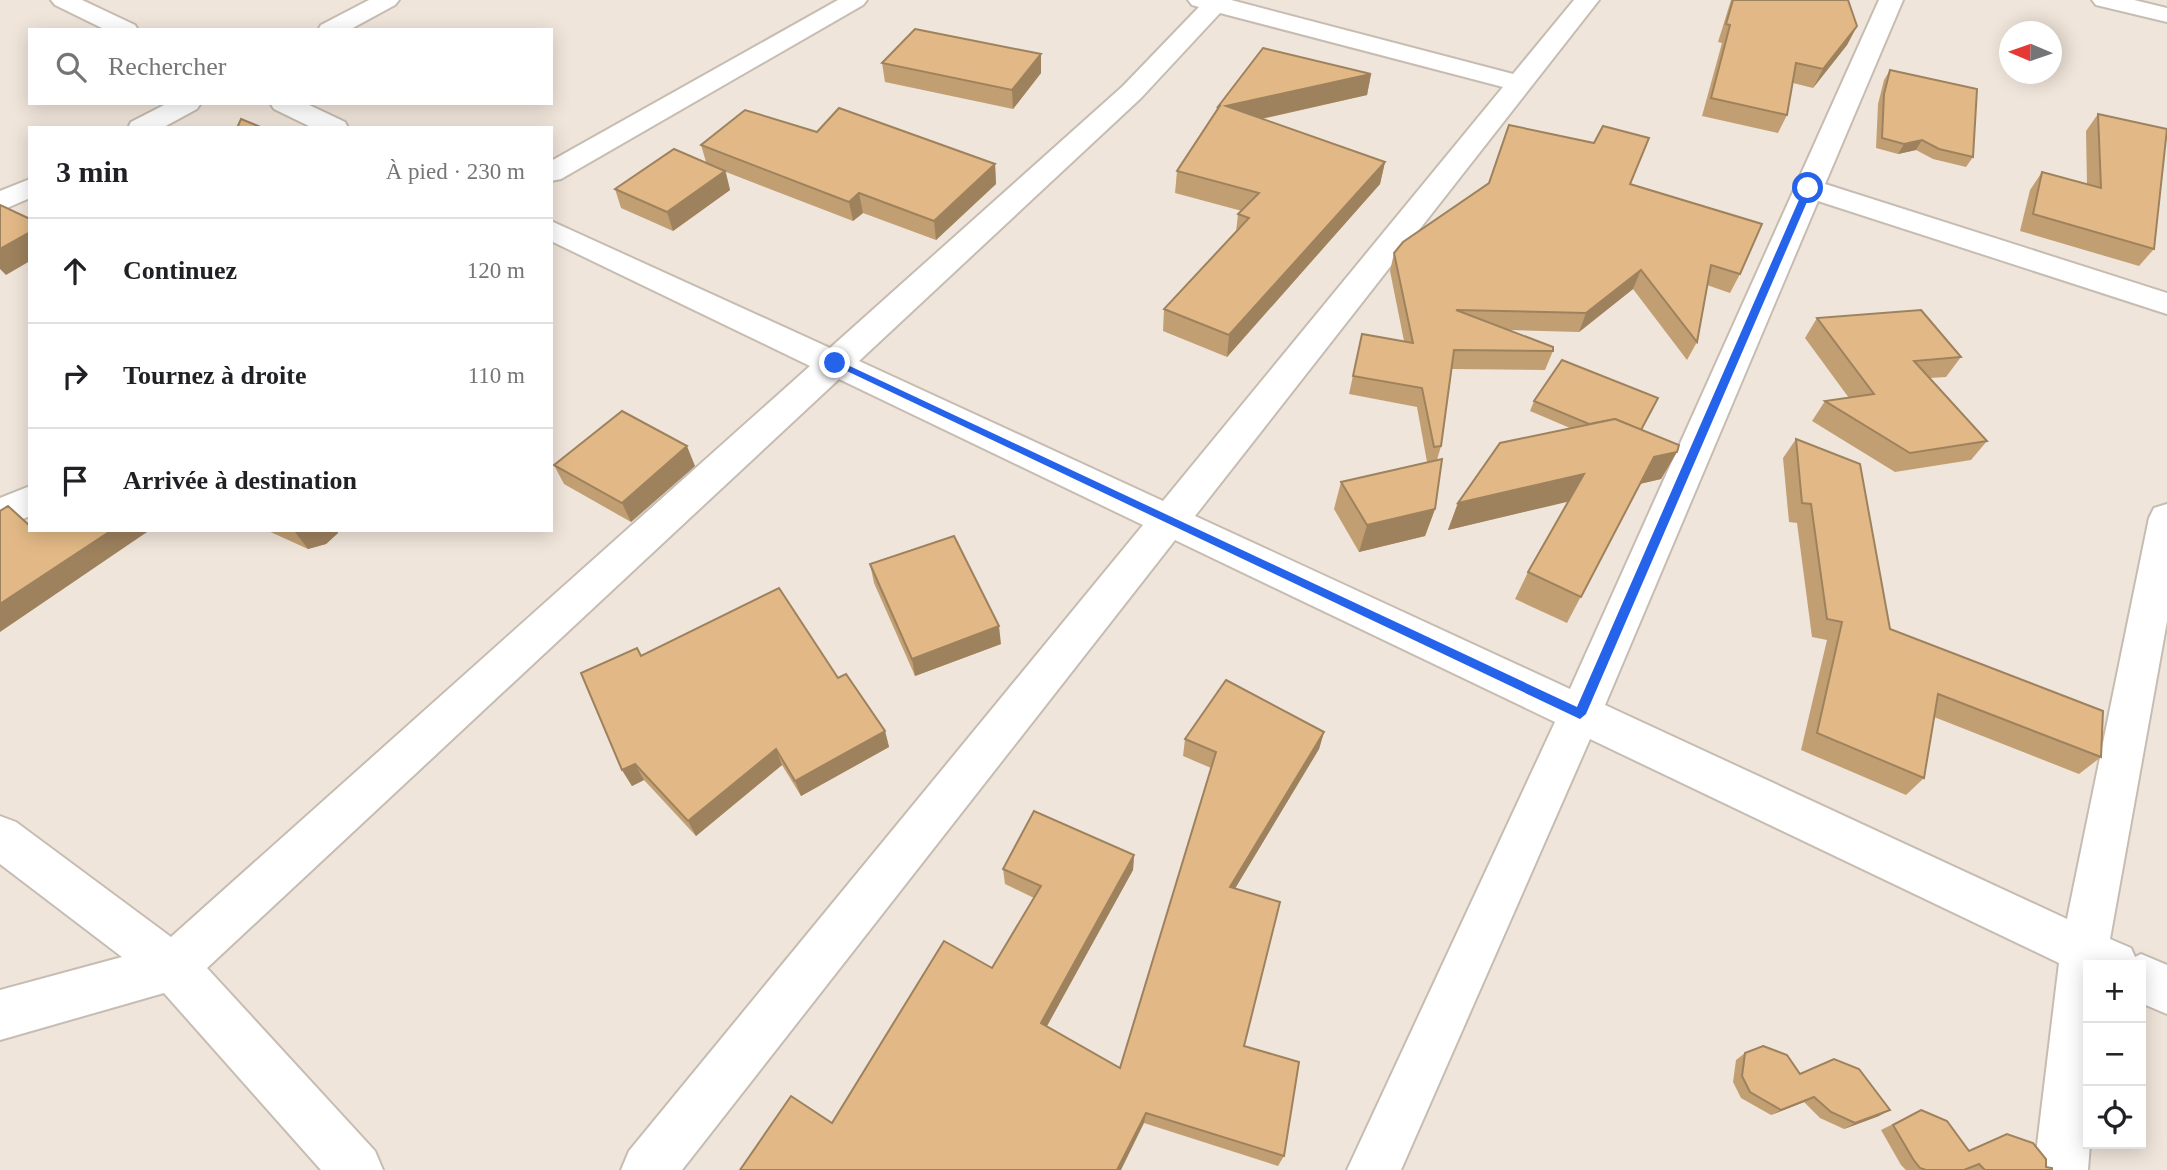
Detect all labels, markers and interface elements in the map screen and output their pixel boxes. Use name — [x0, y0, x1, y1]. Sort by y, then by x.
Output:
north arrow — [1999, 21, 2062, 84]
search box — [28, 28, 553, 105]
icon: search — [52, 48, 90, 86]
text: Rechercher — [108, 52, 226, 81]
text: 3 min — [56, 155, 129, 188]
text: À pied · 230 m — [386, 159, 525, 184]
route start — [1792, 172, 1823, 203]
icon: ahead — [56, 252, 94, 290]
text: Continuez — [123, 256, 237, 285]
text: 120 m — [467, 258, 525, 283]
route end — [819, 347, 850, 378]
icon: right — [56, 357, 94, 395]
text: Tournez à droite — [123, 361, 306, 390]
text: 110 m — [468, 363, 525, 388]
icon: arrive — [56, 462, 94, 500]
text: Arrivée à destination — [123, 466, 357, 495]
map controls — [2083, 960, 2146, 1149]
button: + — [2083, 960, 2146, 1023]
button: − — [2083, 1023, 2146, 1086]
button: locate — [2083, 1086, 2146, 1149]

